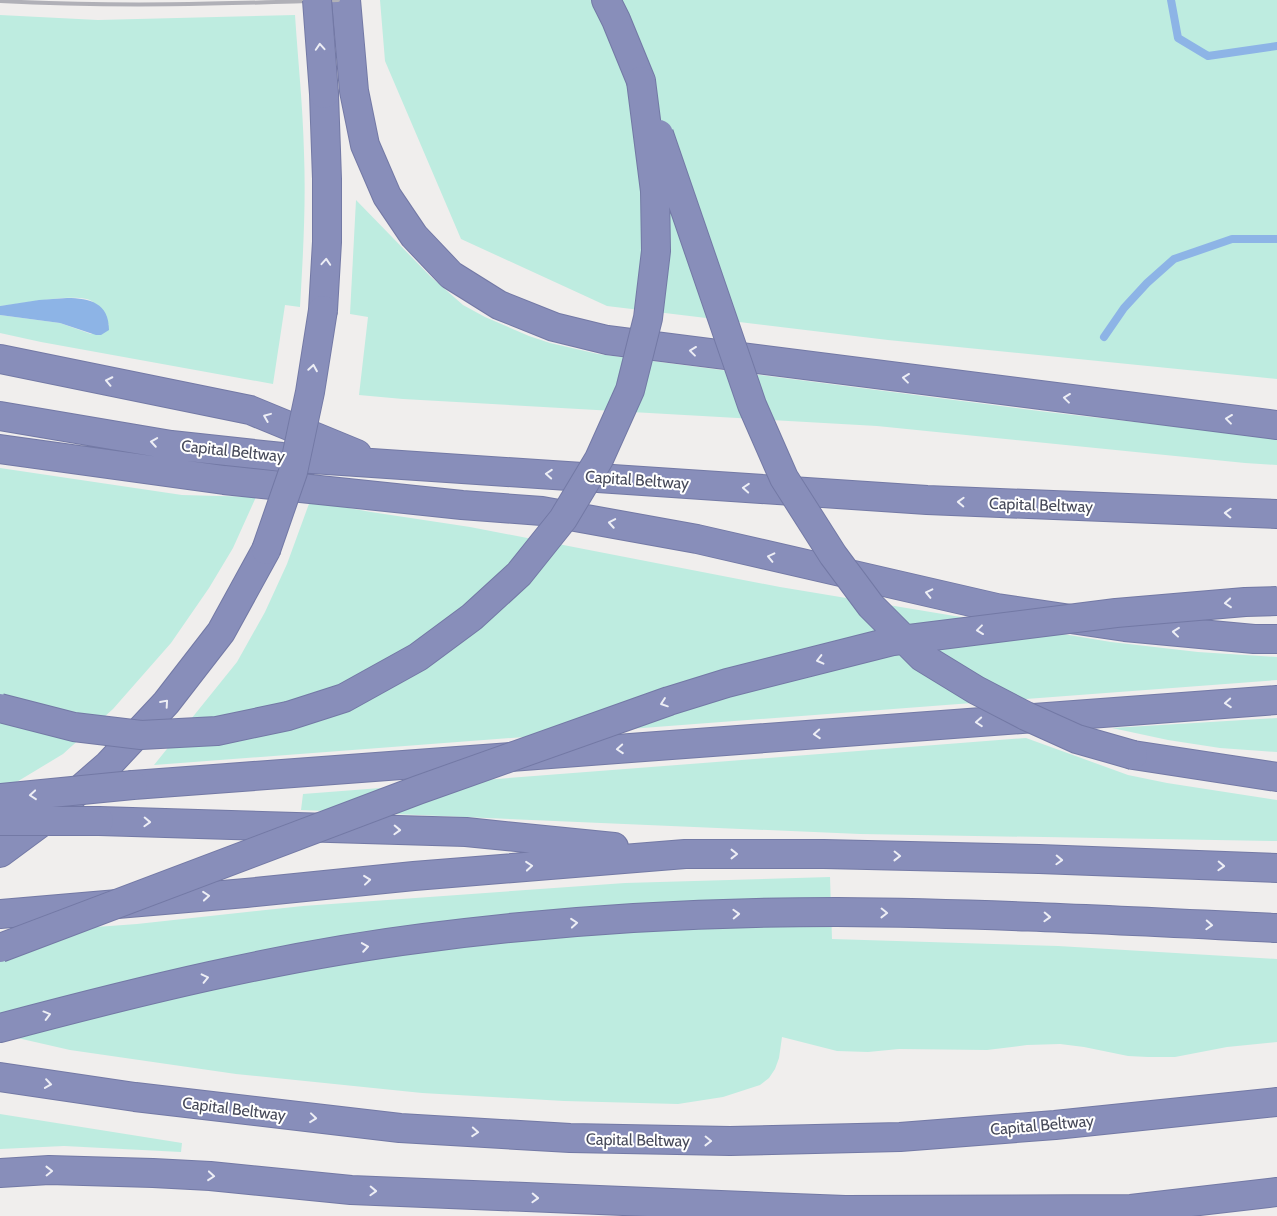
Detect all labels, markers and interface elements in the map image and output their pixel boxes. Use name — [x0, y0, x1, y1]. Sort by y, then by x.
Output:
one-way arrow — [315, 43, 326, 51]
one-way arrow — [320, 257, 331, 265]
one-way arrow — [689, 346, 697, 357]
one-way arrow — [308, 364, 318, 372]
one-way arrow — [902, 373, 910, 384]
one-way arrow — [104, 377, 113, 387]
one-way arrow — [1063, 393, 1071, 404]
one-way arrow — [263, 413, 272, 424]
one-way arrow — [1224, 414, 1233, 424]
street label: Capital Beltway — [180, 436, 286, 466]
one-way arrow — [149, 438, 158, 448]
street label: Capital Beltway — [584, 467, 690, 493]
one-way arrow — [545, 469, 553, 480]
one-way arrow — [742, 482, 750, 493]
street label: Capital Beltway — [989, 494, 1093, 516]
one-way arrow — [957, 496, 965, 507]
one-way arrow — [1224, 507, 1232, 518]
one-way arrow — [608, 519, 616, 529]
one-way arrow — [766, 552, 775, 563]
one-way arrow — [925, 588, 934, 599]
one-way arrow — [1224, 597, 1232, 608]
one-way arrow — [976, 624, 984, 635]
one-way arrow — [1172, 626, 1180, 637]
one-way arrow — [816, 654, 825, 665]
one-way arrow — [660, 697, 669, 707]
one-way arrow — [1224, 697, 1232, 708]
one-way arrow — [160, 700, 169, 709]
one-way arrow — [975, 716, 983, 727]
one-way arrow — [813, 728, 821, 739]
one-way arrow — [616, 743, 624, 754]
one-way arrow — [28, 789, 36, 800]
one-way arrow — [144, 817, 152, 828]
one-way arrow — [394, 825, 402, 835]
one-way arrow — [730, 849, 738, 859]
one-way arrow — [893, 851, 901, 861]
one-way arrow — [1056, 855, 1063, 865]
one-way arrow — [525, 861, 533, 872]
one-way arrow — [1218, 861, 1226, 872]
one-way arrow — [364, 875, 372, 886]
one-way arrow — [202, 891, 210, 902]
one-way arrow — [880, 908, 888, 918]
one-way arrow — [732, 909, 740, 919]
one-way arrow — [1043, 912, 1051, 922]
one-way arrow — [570, 918, 578, 929]
one-way arrow — [1205, 919, 1213, 930]
one-way arrow — [361, 942, 369, 953]
one-way arrow — [201, 973, 210, 984]
one-way arrow — [43, 1011, 51, 1021]
one-way arrow — [44, 1078, 52, 1089]
street label: Capital Beltway — [181, 1093, 287, 1125]
street label: Capital Beltway — [989, 1111, 1095, 1139]
one-way arrow — [310, 1112, 318, 1123]
one-way arrow — [472, 1127, 480, 1138]
street label: Capital Beltway — [586, 1130, 690, 1150]
one-way arrow — [704, 1136, 712, 1146]
one-way arrow — [45, 1166, 53, 1176]
one-way arrow — [207, 1171, 215, 1182]
one-way arrow — [369, 1186, 377, 1197]
one-way arrow — [531, 1192, 539, 1203]

